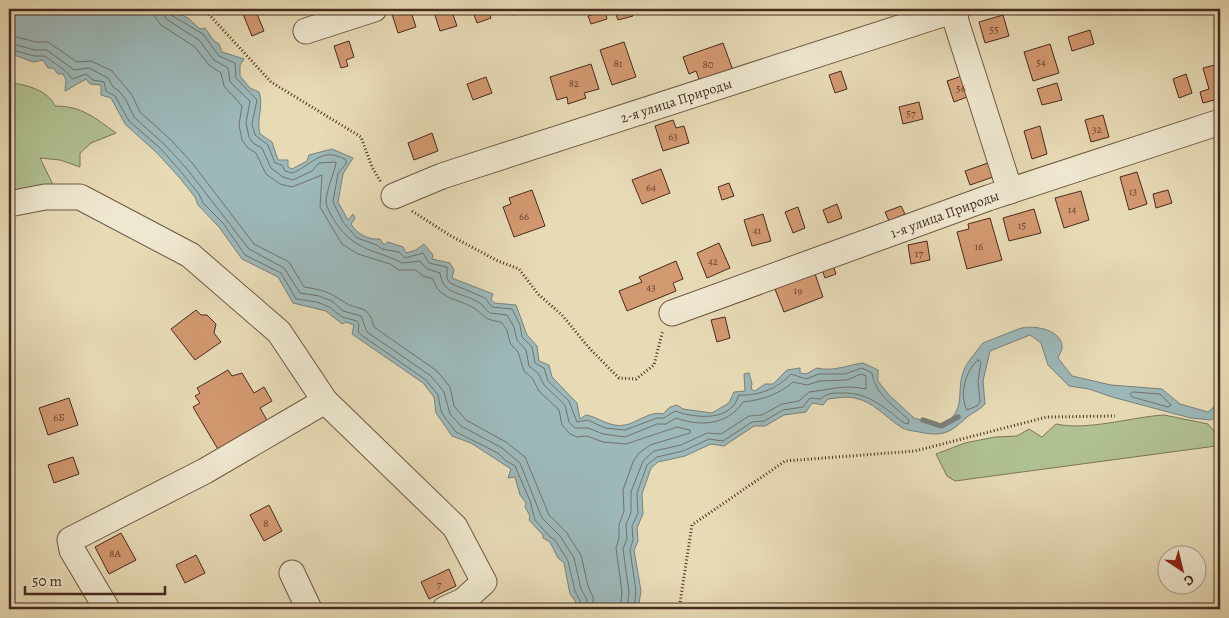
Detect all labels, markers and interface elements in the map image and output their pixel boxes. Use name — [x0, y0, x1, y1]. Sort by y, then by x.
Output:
house number: 55 — [989, 22, 999, 37]
house number: 54 — [1036, 55, 1046, 70]
house number: 81 — [613, 56, 623, 71]
house number: 80 — [702, 57, 714, 72]
street label: 2-я улица Природы — [618, 73, 734, 127]
house number: 82 — [569, 76, 579, 91]
house number: 56 — [956, 81, 966, 96]
house number: 57 — [906, 106, 916, 121]
house number: 32 — [1092, 122, 1102, 137]
house number: 63 — [668, 129, 678, 144]
house number: 64 — [646, 180, 656, 195]
house number: 13 — [1129, 184, 1137, 199]
street label: 1-я улица Природы — [888, 186, 1001, 242]
house number: 14 — [1068, 202, 1076, 217]
house number: 66 — [519, 209, 529, 224]
house number: 15 — [1018, 218, 1027, 233]
house number: 41 — [753, 223, 762, 238]
house number: 16 — [975, 239, 983, 254]
house number: 17 — [915, 246, 924, 261]
house number: 42 — [708, 254, 718, 269]
house number: 43 — [646, 280, 656, 295]
house number: 19 — [794, 283, 802, 298]
house number: 6Б — [53, 410, 65, 425]
house number: 8 — [263, 516, 269, 531]
house number: 8А — [109, 546, 121, 561]
north arrow — [1156, 546, 1206, 596]
scale bar — [25, 563, 165, 595]
text: С — [1180, 570, 1198, 591]
text: 50 m — [32, 571, 62, 591]
house number: 7 — [437, 577, 442, 592]

